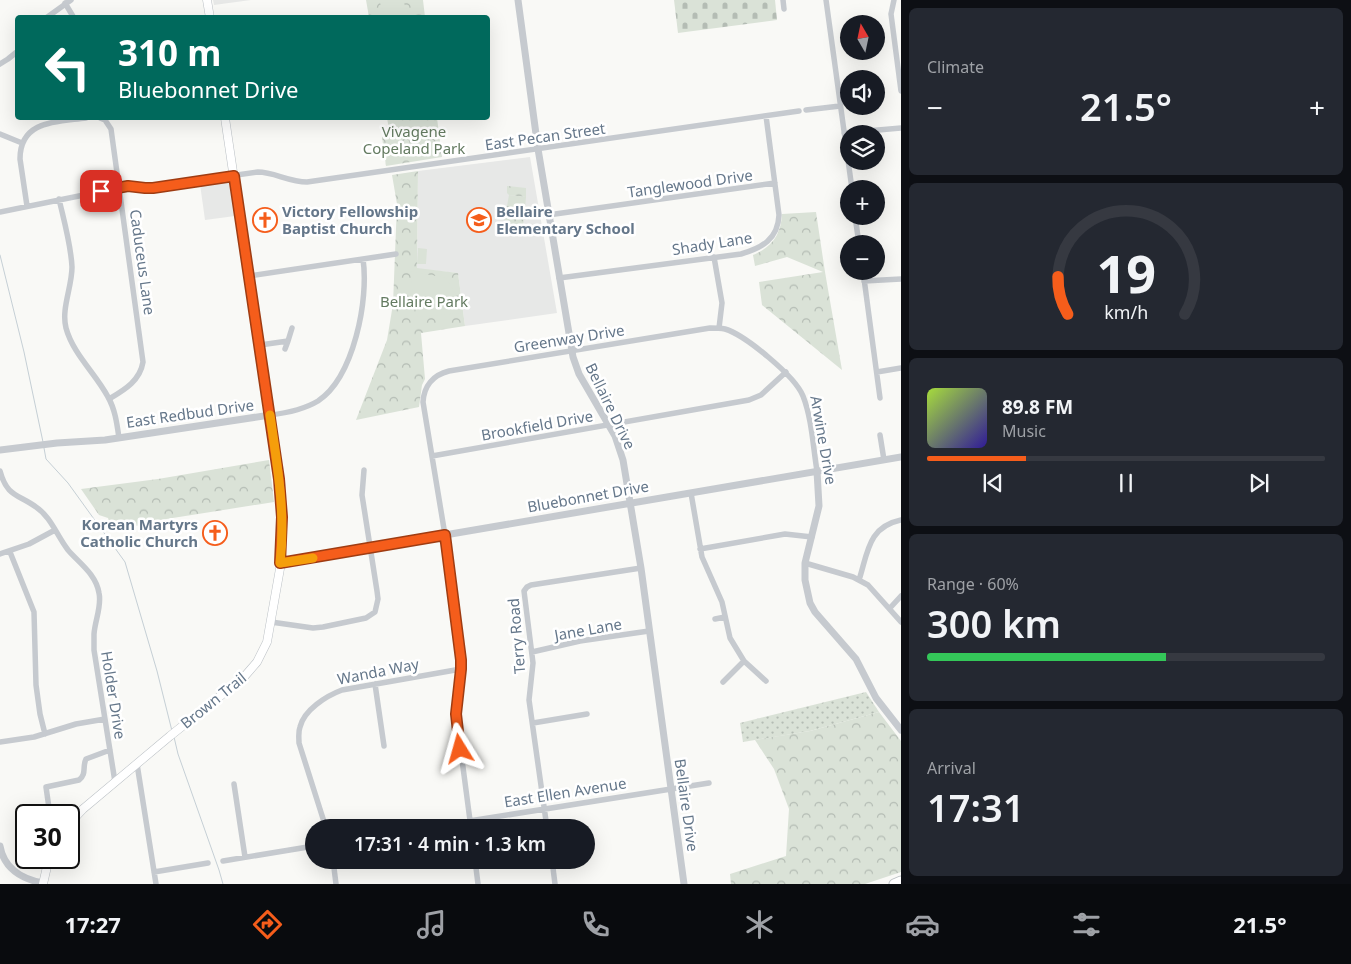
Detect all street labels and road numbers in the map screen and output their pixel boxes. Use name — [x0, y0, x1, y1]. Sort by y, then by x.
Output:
street label: East Pecan Street — [483, 118, 607, 154]
street label: Tanglewood Drive — [626, 164, 754, 202]
street label: Caduceus Lane — [126, 208, 160, 316]
street label: Shady Lane — [671, 227, 753, 259]
street label: Greenway Drive — [512, 319, 626, 357]
street label: Bellaire Drive — [581, 360, 641, 452]
street label: East Redbud Drive — [125, 394, 255, 432]
street label: Arwine Drive — [806, 394, 842, 486]
street label: Brookfield Drive — [479, 405, 595, 445]
street label: Bluebonnet Drive — [526, 475, 650, 517]
street label: Terry Road — [503, 597, 529, 675]
street label: Jane Lane — [551, 613, 623, 645]
street label: Holder Drive — [97, 650, 131, 740]
street label: Wanda Way — [336, 653, 421, 689]
street label: Brown Trail — [176, 667, 250, 733]
street label: Bellaire Drive — [671, 757, 703, 853]
street label: East Ellen Avenue — [502, 772, 628, 812]

